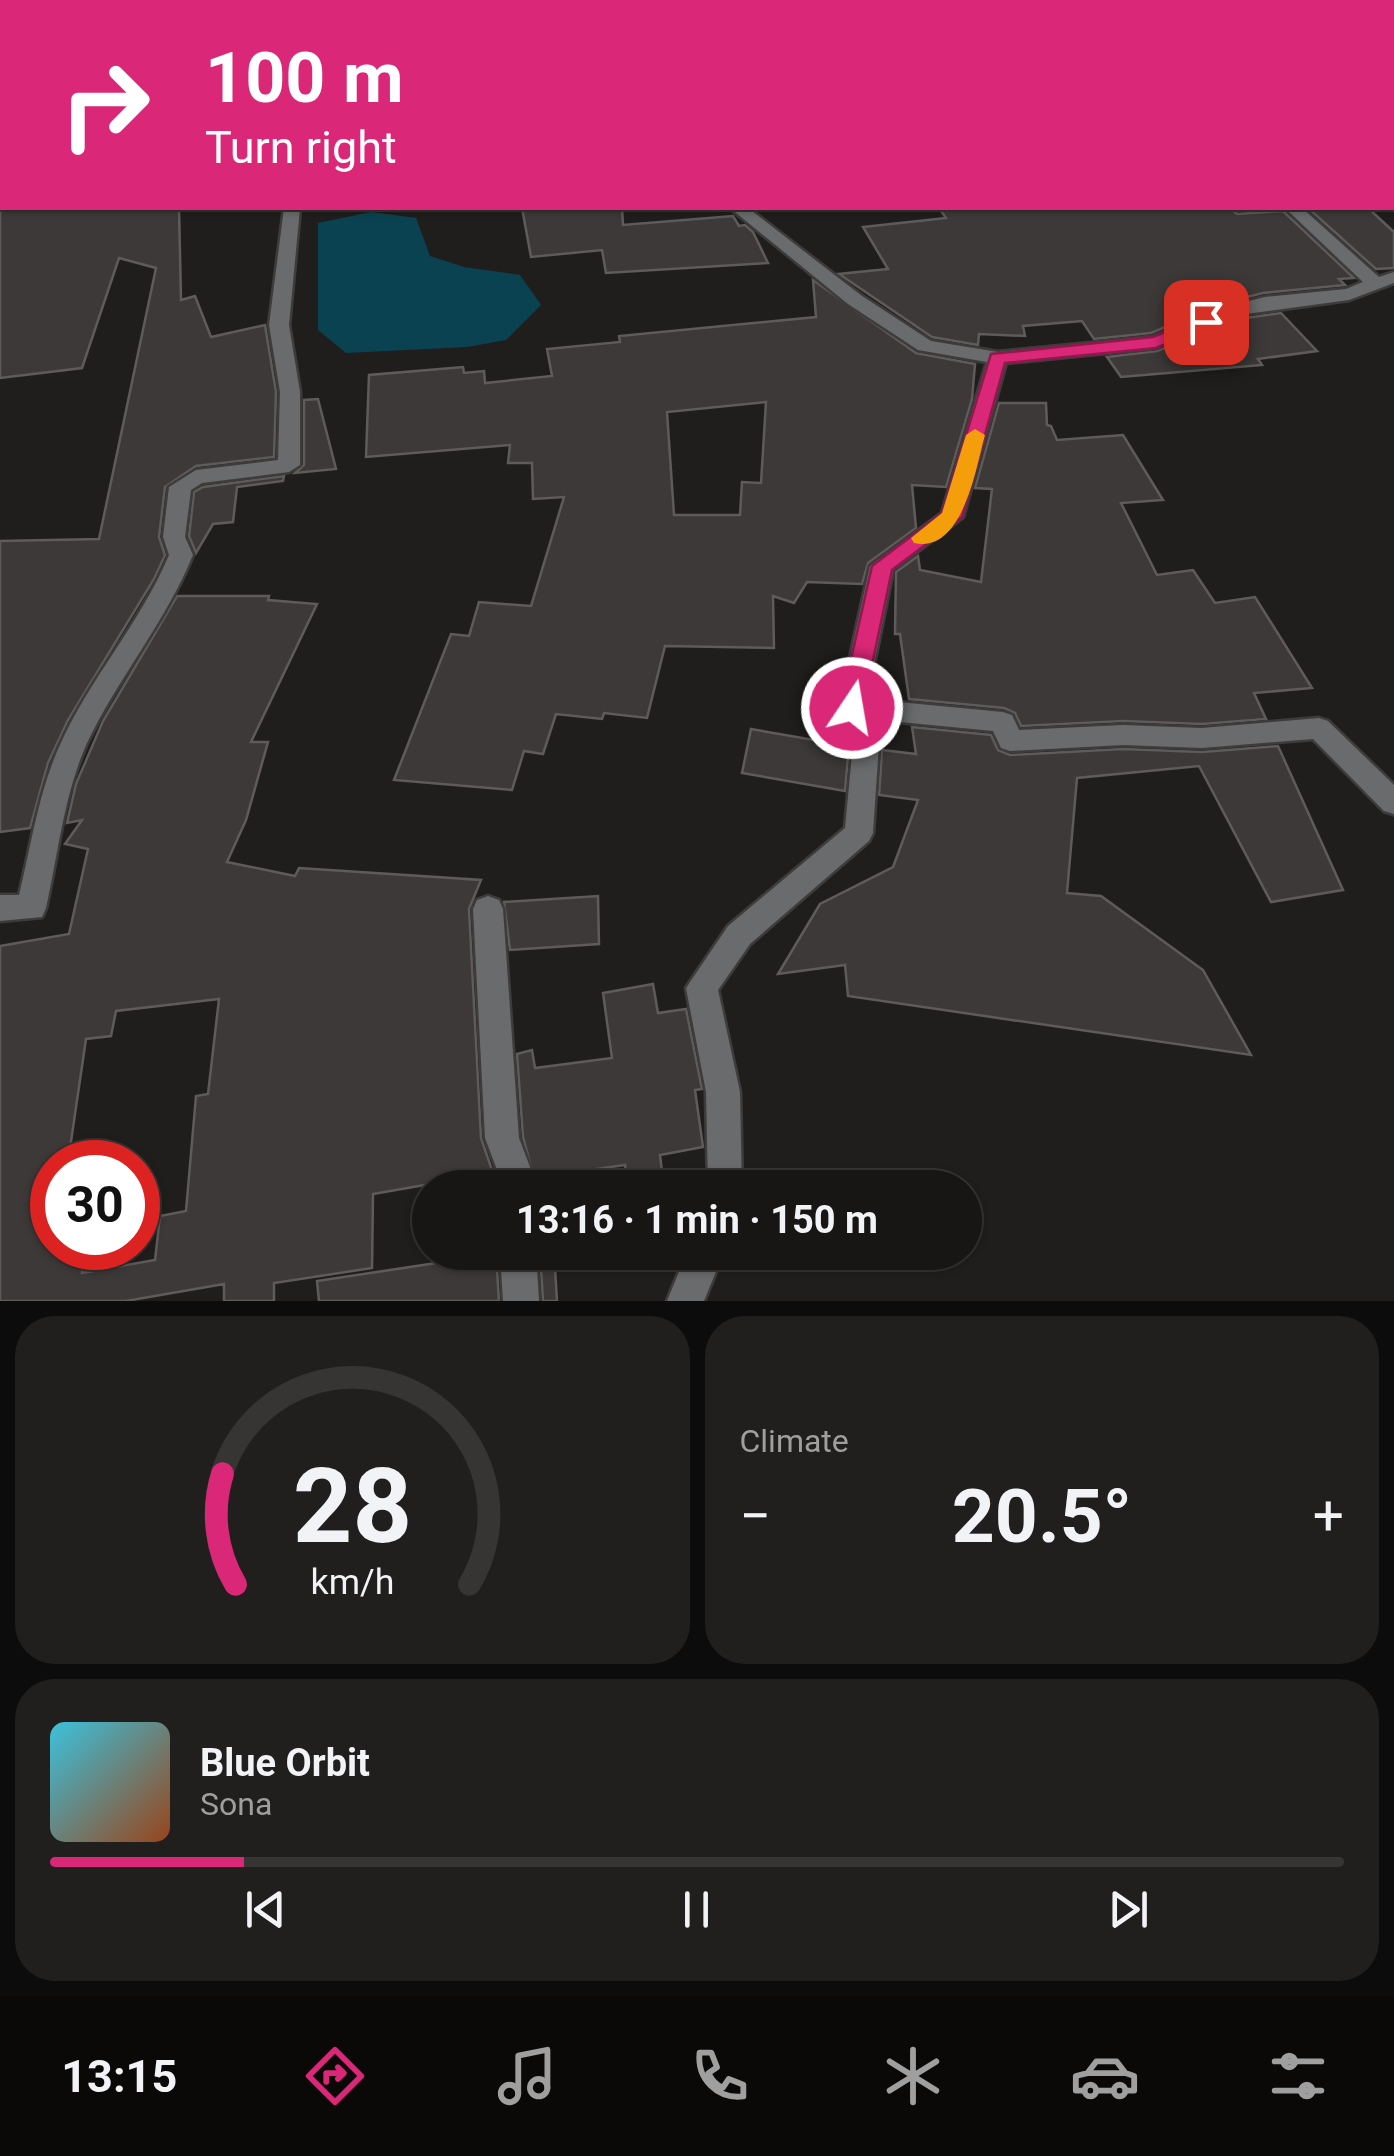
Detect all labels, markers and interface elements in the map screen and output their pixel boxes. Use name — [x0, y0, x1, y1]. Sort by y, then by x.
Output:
text: 100 m — [205, 37, 404, 119]
icon: right — [40, 40, 170, 170]
text: Turn right — [205, 121, 397, 174]
pin — [1164, 280, 1249, 365]
icon: arrive — [1179, 295, 1234, 350]
position arrow — [800, 656, 904, 760]
speed limit sign: 30 — [30, 1140, 160, 1270]
text: 13:16 · 1 min · 150 m — [516, 1198, 878, 1242]
text: Climate — [740, 1422, 849, 1460]
text: 28 — [293, 1446, 412, 1567]
text: 20.5° — [952, 1472, 1132, 1560]
text: − — [740, 1484, 771, 1548]
text: + — [1313, 1484, 1344, 1548]
text: km/h — [310, 1561, 394, 1603]
text: Blue Orbit — [200, 1741, 370, 1785]
text: Sona — [200, 1785, 272, 1823]
icon: previous — [238, 1882, 293, 1937]
icon: pause — [669, 1882, 724, 1937]
icon: next — [1101, 1882, 1156, 1937]
icon: directions — [300, 2041, 370, 2111]
icon: music — [492, 2041, 562, 2111]
icon: phone — [685, 2041, 755, 2111]
icon: climate — [878, 2041, 948, 2111]
icon: car — [1070, 2041, 1140, 2111]
icon: filters — [1263, 2041, 1333, 2111]
text: 13:15 — [61, 2050, 177, 2103]

